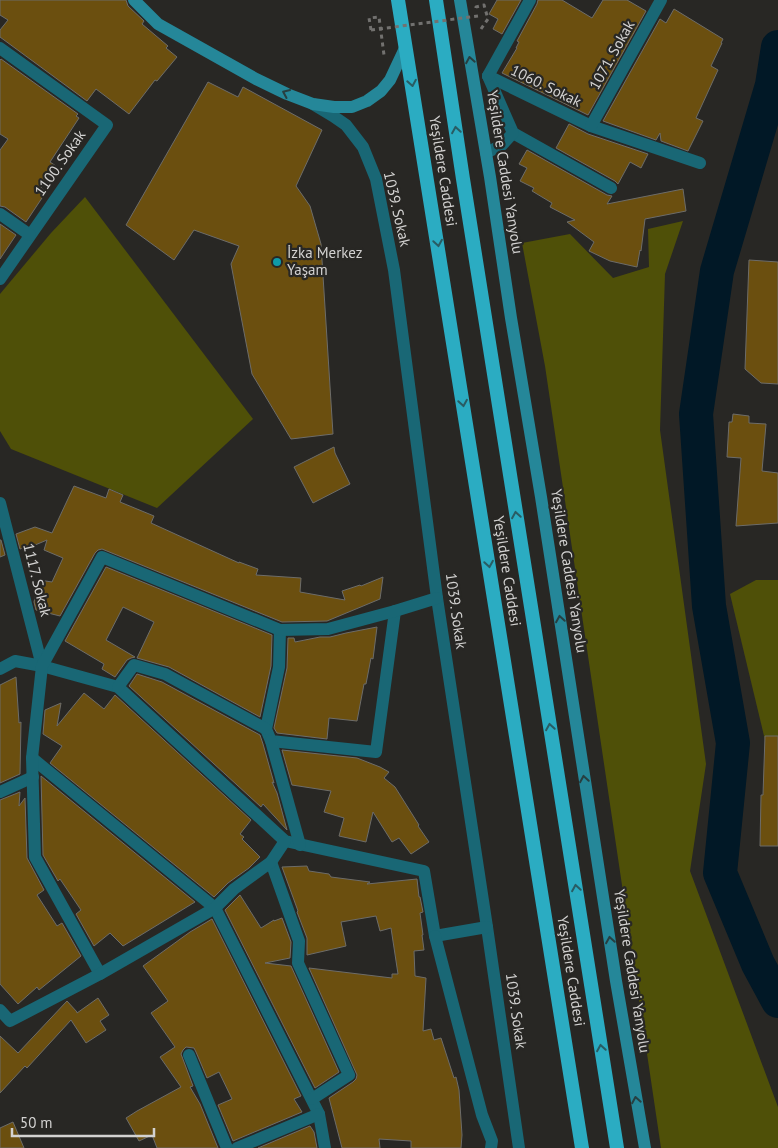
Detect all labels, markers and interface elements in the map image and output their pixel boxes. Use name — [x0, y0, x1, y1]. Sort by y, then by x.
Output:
street label: 1071. Sokak — [585, 16, 639, 93]
one-way arrow — [466, 56, 476, 65]
street label: 1060. Sokak — [508, 60, 586, 111]
one-way arrow — [406, 78, 416, 87]
one-way arrow — [282, 89, 291, 99]
street label: Yeşildere Caddesi Yanyolu — [483, 89, 528, 255]
street label: Yeşildere Caddesi — [425, 114, 462, 228]
street label: 1100. Sokak — [30, 125, 90, 200]
one-way arrow — [451, 126, 461, 135]
street label: 1039. Sokak — [380, 169, 416, 249]
one-way arrow — [432, 239, 442, 247]
place label: İzka Merkez Yaşam — [287, 243, 362, 279]
marker: İzka Merkez Yaşam — [271, 256, 283, 268]
one-way arrow — [458, 399, 468, 408]
street label: Yeşildere Caddesi Yanyolu — [547, 488, 592, 654]
one-way arrow — [512, 510, 522, 519]
street label: Yeşildere Caddesi — [489, 514, 526, 628]
street label: 1117. Sokak — [19, 541, 56, 619]
one-way arrow — [483, 560, 494, 568]
street label: 1039. Sokak — [442, 572, 471, 651]
one-way arrow — [555, 614, 565, 623]
one-way arrow — [546, 723, 556, 731]
one-way arrow — [580, 775, 590, 784]
one-way arrow — [571, 883, 581, 892]
street label: Yeşildere Caddesi Yanyolu — [610, 888, 655, 1054]
street label: Yeşildere Caddesi — [553, 914, 590, 1028]
one-way arrow — [605, 935, 615, 944]
street label: 1039. Sokak — [502, 972, 531, 1051]
one-way arrow — [596, 1044, 607, 1052]
one-way arrow — [632, 1096, 642, 1104]
scale bar — [12, 1106, 155, 1138]
text: 50 m — [20, 1113, 53, 1132]

